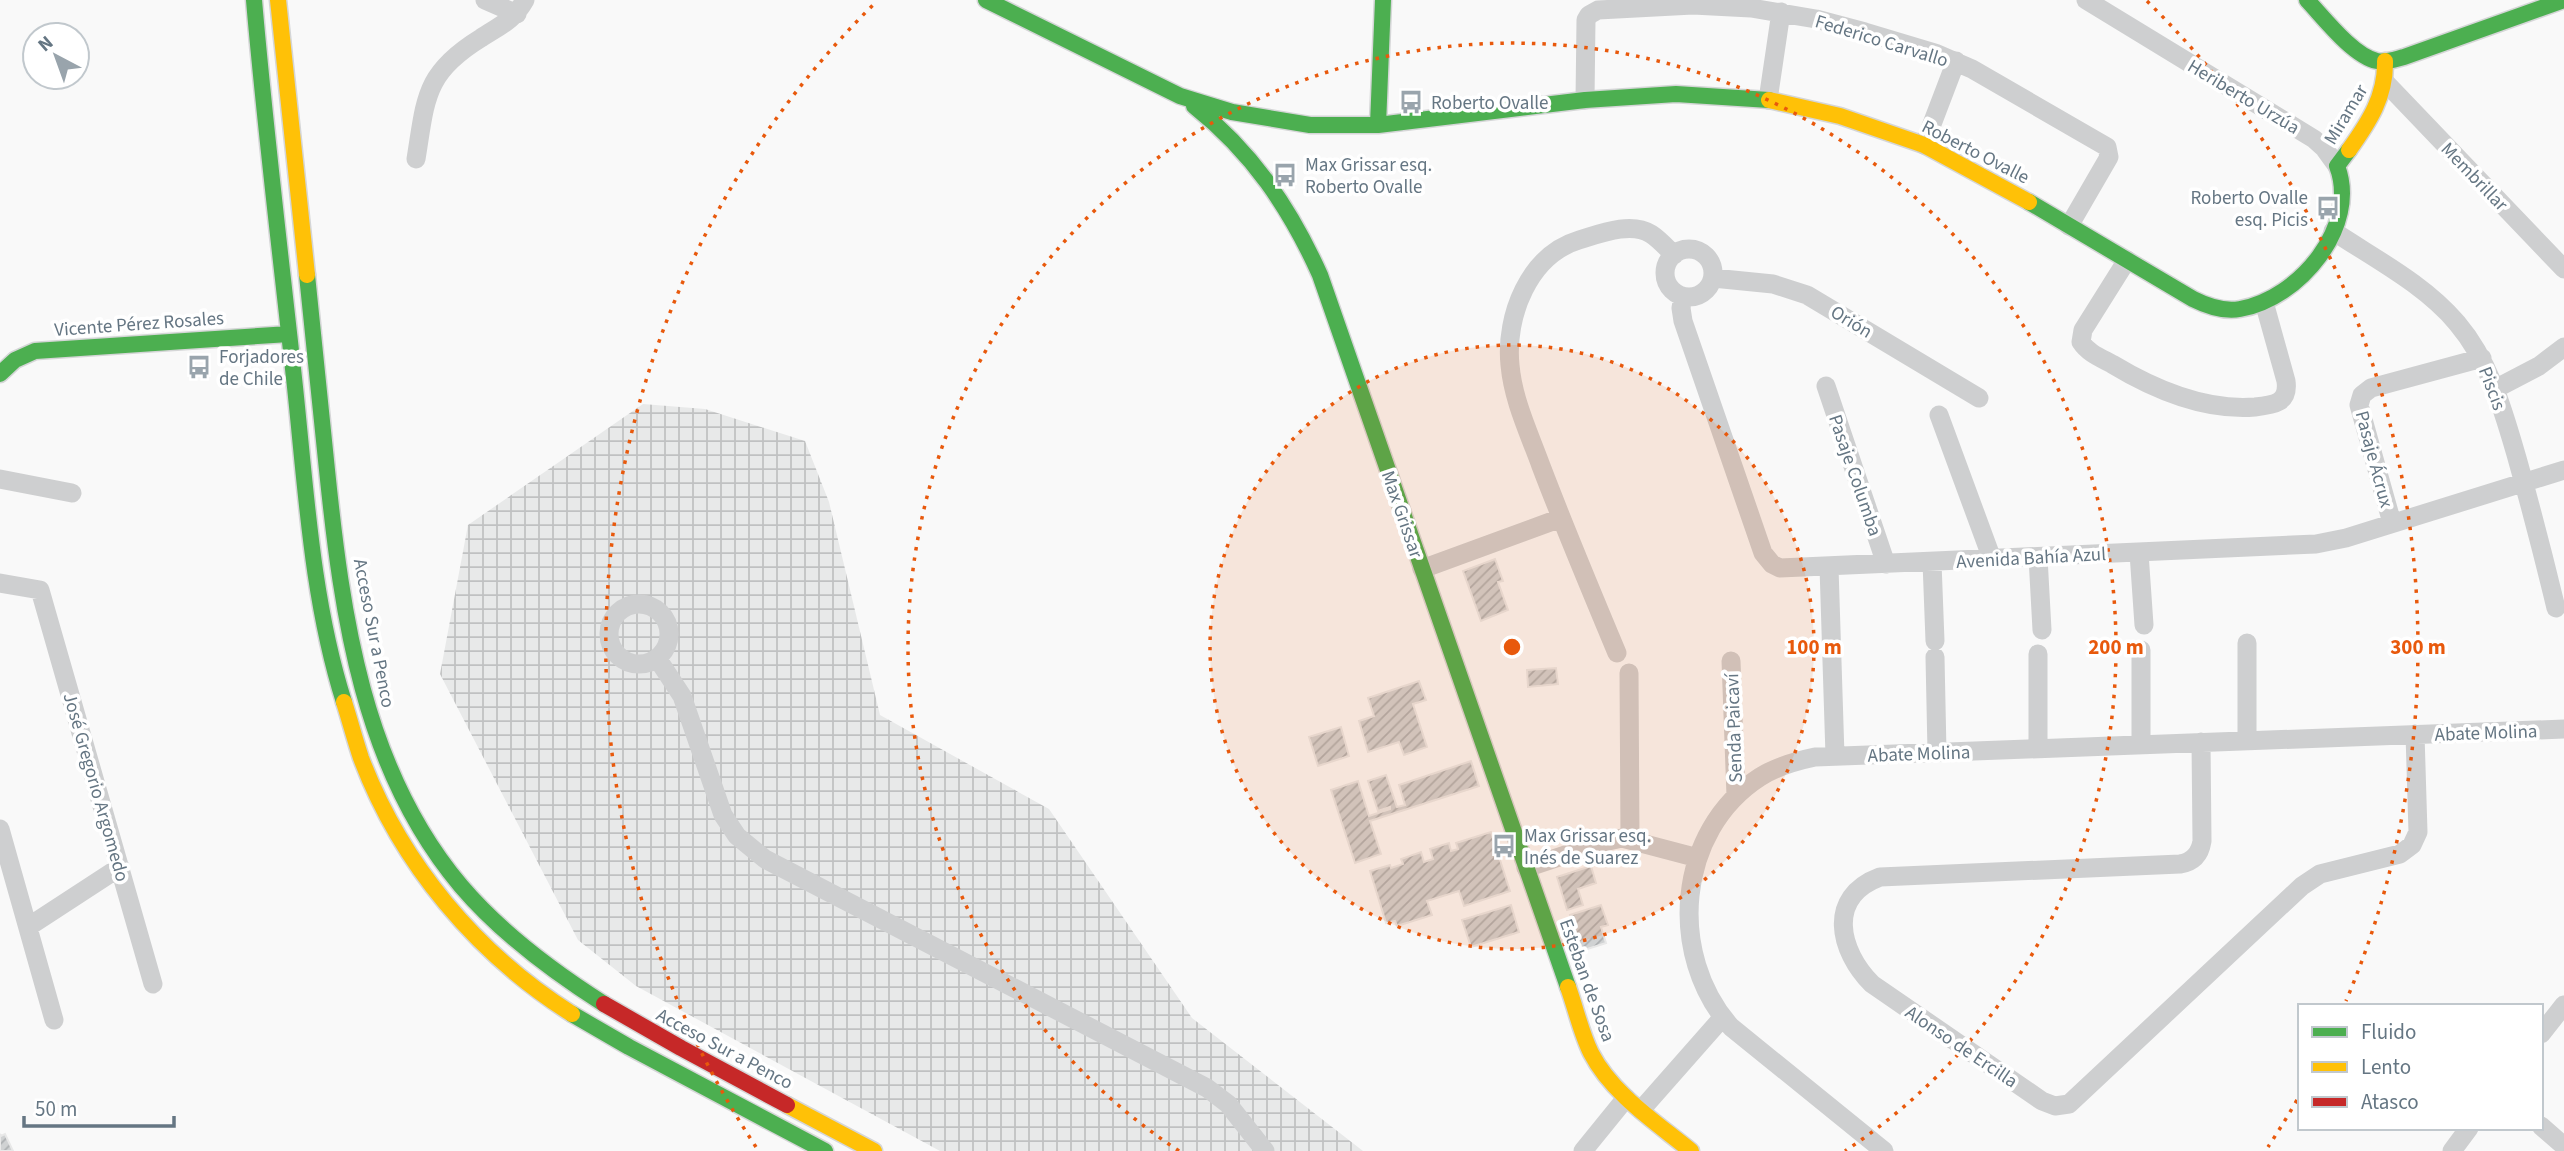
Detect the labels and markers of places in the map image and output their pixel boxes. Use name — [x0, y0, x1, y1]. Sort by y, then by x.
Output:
bus stop icon: Roberto Ovalle — [1397, 88, 1425, 116]
place label: Roberto Ovalle — [1431, 90, 1549, 117]
place label: Max Grissar esq. Roberto Ovalle — [1305, 152, 1432, 201]
bus stop icon: Max Grissar esq. Roberto Ovalle — [1271, 161, 1299, 189]
place label: Roberto Ovalle esq. Picis — [2190, 185, 2308, 234]
bus stop icon: Roberto Ovalle esq. Picis — [2314, 194, 2342, 222]
place label: Forjadores de Chile — [219, 344, 304, 393]
bus stop icon: Forjadores de Chile — [185, 353, 213, 381]
centre of rings — [1500, 635, 1524, 659]
place label: Max Grissar esq. Inés de Suarez — [1524, 823, 1651, 872]
bus stop icon: Max Grissar esq. Inés de Suarez — [1490, 832, 1518, 860]

